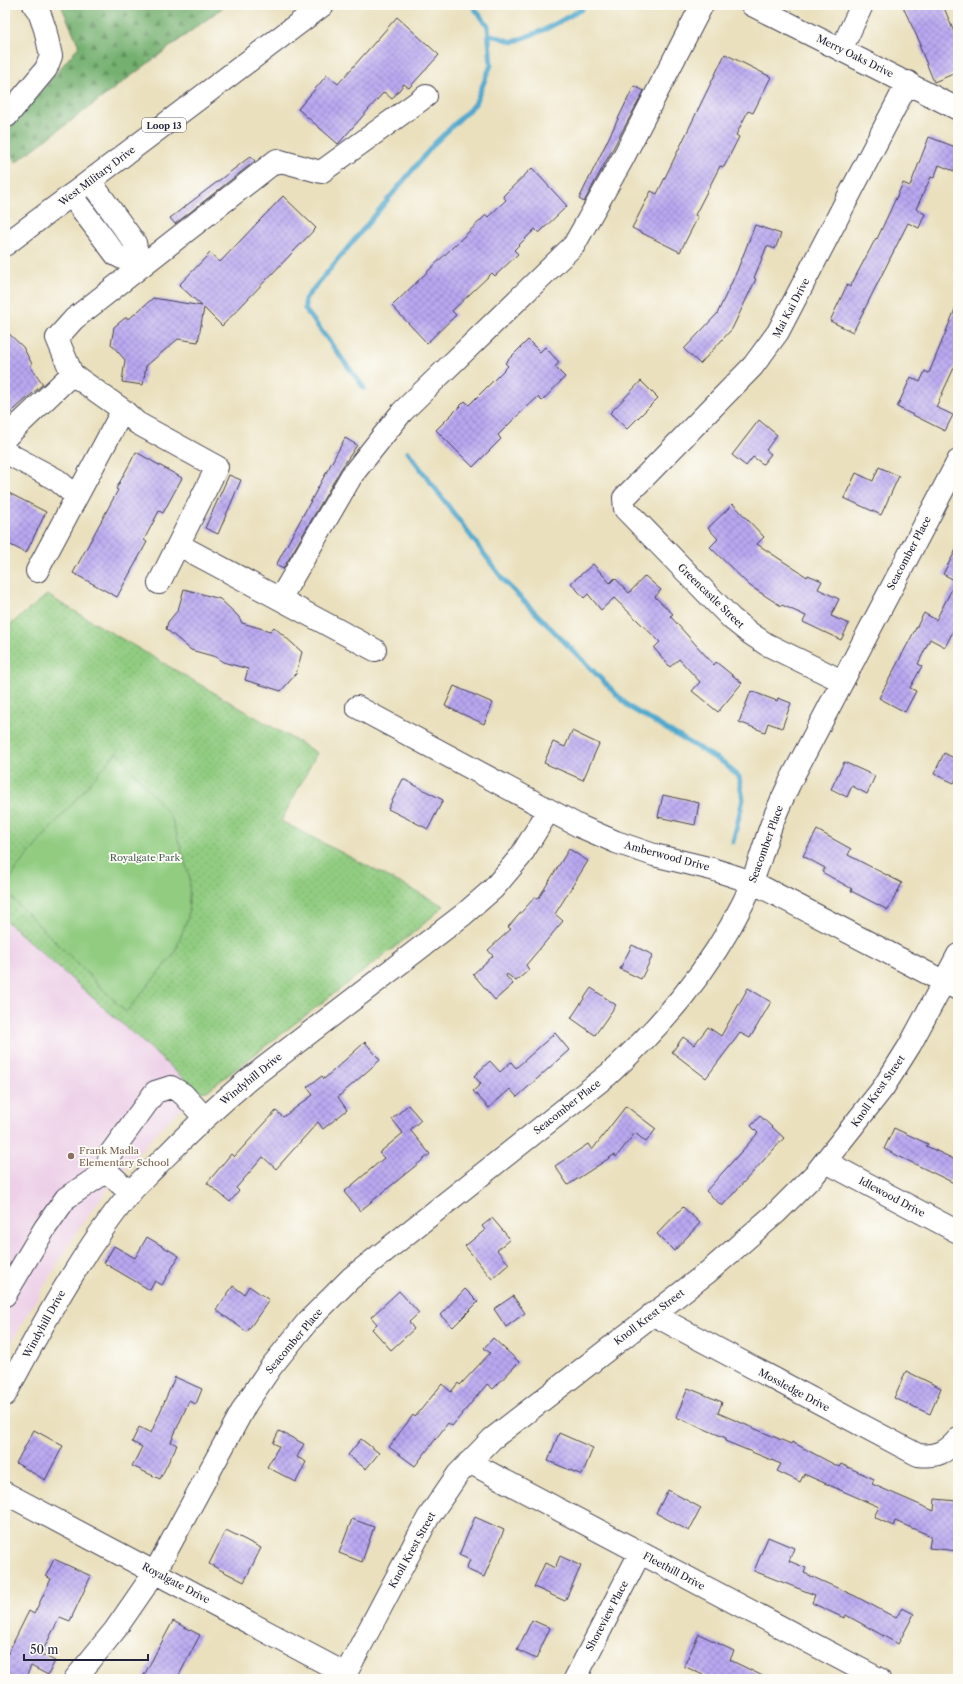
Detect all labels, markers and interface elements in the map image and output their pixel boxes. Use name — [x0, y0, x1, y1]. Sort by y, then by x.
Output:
street label: Merry Oaks Drive — [814, 32, 896, 80]
road number: Loop 13 — [142, 118, 186, 132]
street label: West Military Drive — [55, 143, 138, 210]
street label: Mai Kai Drive — [770, 276, 812, 340]
street label: Seacomber Place — [884, 514, 934, 592]
street label: Greencastle Street — [675, 561, 747, 631]
street label: Seacomber Place — [746, 803, 786, 885]
street label: Amberwood Drive — [622, 838, 711, 874]
park label: Royalgate Park — [110, 851, 182, 864]
street label: Windyhill Drive — [217, 1050, 285, 1108]
street label: Knoll Krest Street — [848, 1052, 908, 1130]
street label: Seacomber Place — [531, 1077, 603, 1137]
place label: Frank Madla Elementary School — [79, 1144, 169, 1169]
marker: Frank Madla Elementary School — [66, 1151, 76, 1161]
street label: Idlewood Drive — [857, 1174, 928, 1220]
street label: Knoll Krest Street — [611, 1286, 687, 1348]
street label: Windyhill Drive — [19, 1287, 68, 1361]
street label: Seacomber Place — [263, 1305, 325, 1376]
street label: Mossledge Drive — [756, 1366, 832, 1414]
street label: Knoll Krest Street — [386, 1509, 439, 1590]
street label: Fleethill Drive — [641, 1549, 707, 1593]
street label: Royalgate Drive — [140, 1560, 212, 1607]
street label: Shoreview Place — [583, 1578, 631, 1654]
scale bar — [24, 1636, 148, 1662]
text: 50 m — [30, 1642, 59, 1657]

